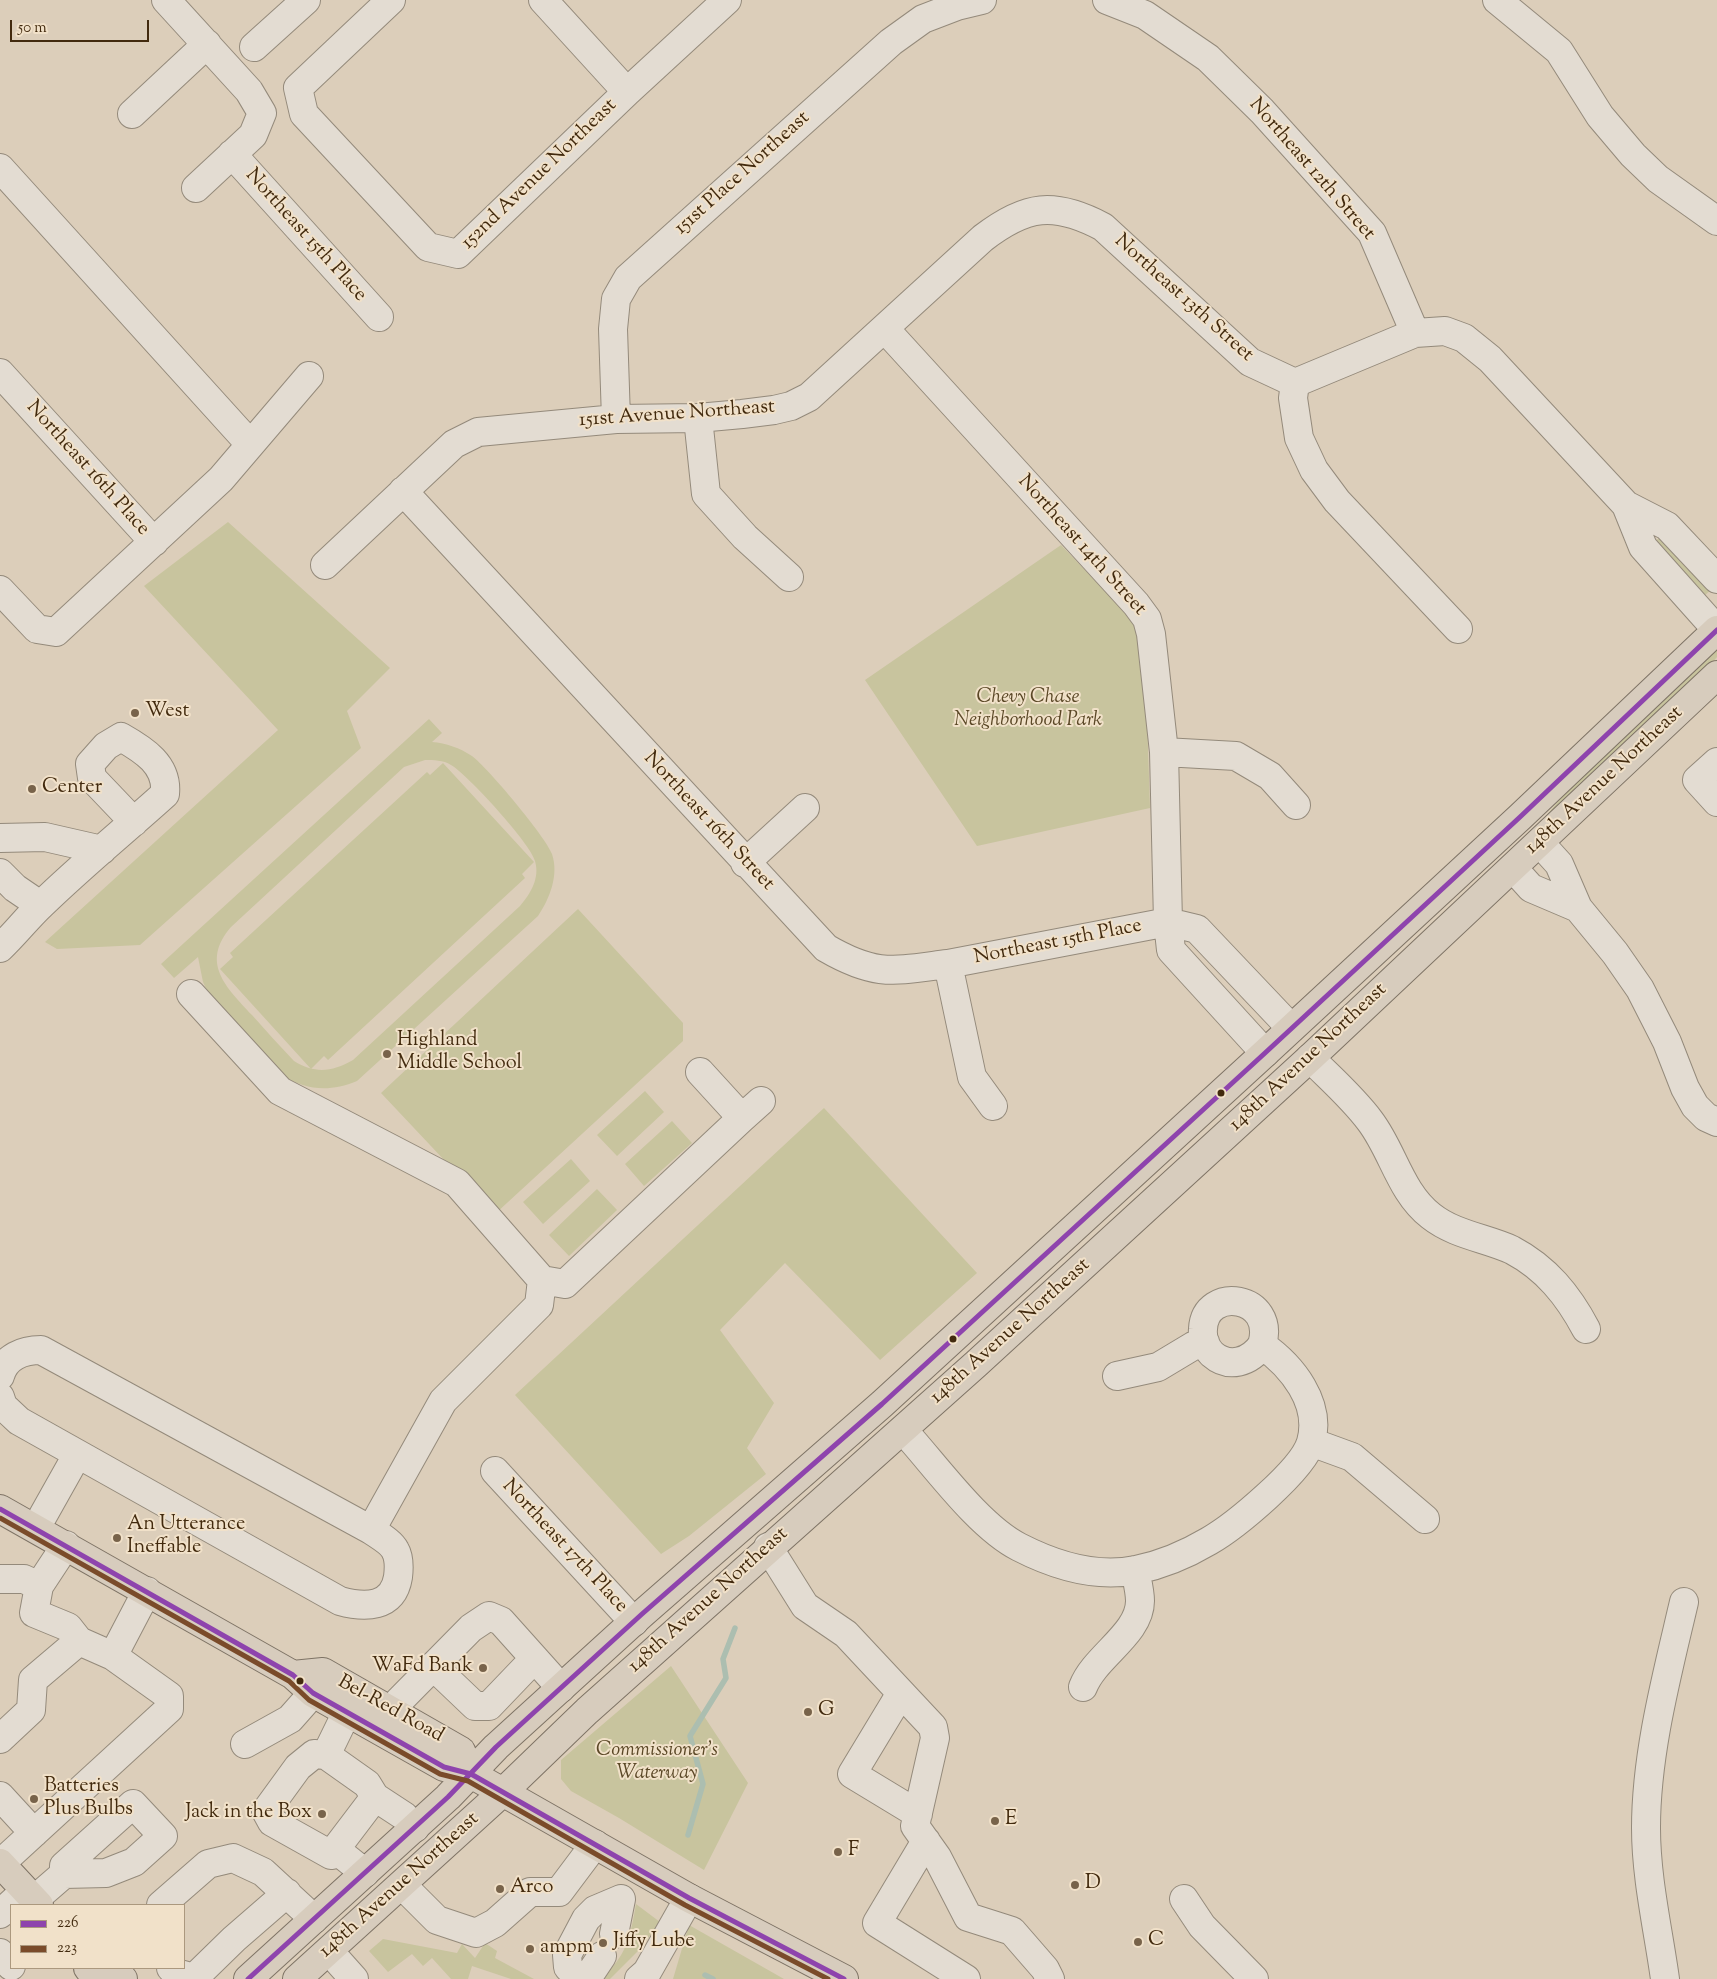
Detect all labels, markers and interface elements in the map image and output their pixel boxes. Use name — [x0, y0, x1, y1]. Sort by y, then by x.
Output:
scale bar — [12, 10, 151, 42]
text: 50 m — [18, 18, 47, 39]
street label: 152nd Avenue Northeast — [457, 94, 623, 256]
street label: Northeast 12th Street — [1243, 94, 1379, 246]
street label: 151st Place Northeast — [670, 107, 816, 241]
street label: Northeast 15th Place — [239, 165, 371, 307]
street label: Northeast 13th Street — [1108, 230, 1258, 368]
street label: Northeast 16th Place — [20, 396, 154, 542]
street label: 151st Avenue Northeast — [578, 396, 776, 434]
street label: Northeast 14th Street — [1011, 471, 1151, 621]
park label: Chevy Chase Neighborhood Park — [954, 687, 1102, 734]
place label: West — [145, 701, 189, 725]
street label: 148th Avenue Northeast — [1521, 702, 1689, 860]
marker: West — [129, 707, 141, 719]
street label: Northeast 16th Street — [637, 748, 779, 896]
place label: Center — [42, 777, 102, 801]
marker: Center — [26, 783, 38, 795]
street label: Northeast 15th Place — [972, 915, 1144, 971]
street label: 148th Avenue Northeast — [1225, 979, 1393, 1137]
place label: Highland Middle School — [397, 1030, 522, 1077]
marker: Highland Middle School — [381, 1048, 393, 1060]
unlabelled marker — [1216, 1088, 1226, 1098]
street label: 148th Avenue Northeast — [926, 1254, 1096, 1410]
unlabelled marker — [948, 1334, 958, 1344]
street label: Northeast 17th Place — [496, 1475, 632, 1619]
place label: An Utterance Ineffable — [127, 1514, 245, 1561]
street label: 148th Avenue Northeast — [624, 1523, 794, 1679]
marker: An Utterance Ineffable — [111, 1532, 123, 1544]
place label: WaFd Bank — [372, 1656, 473, 1680]
marker: WaFd Bank — [477, 1662, 489, 1674]
street label: Bel-Red Road — [333, 1671, 447, 1749]
unlabelled marker — [295, 1676, 305, 1686]
place label: G — [818, 1700, 834, 1724]
marker: G — [802, 1706, 814, 1718]
park label: Commissioner's Waterway — [596, 1740, 718, 1787]
place label: Batteries Plus Bulbs — [44, 1776, 133, 1823]
marker: Batteries Plus Bulbs — [28, 1793, 40, 1805]
place label: Jack in the Box — [185, 1802, 312, 1826]
street label: 148th Avenue Northeast — [315, 1808, 485, 1964]
marker: Jack in the Box — [316, 1808, 328, 1820]
place label: E — [1005, 1809, 1017, 1833]
marker: E — [989, 1815, 1001, 1827]
place label: F — [848, 1840, 859, 1864]
marker: F — [832, 1846, 844, 1858]
place label: D — [1085, 1873, 1101, 1897]
place label: Arco — [510, 1877, 553, 1901]
marker: D — [1069, 1879, 1081, 1891]
marker: Arco — [494, 1883, 506, 1895]
legend — [10, 1904, 185, 1969]
text: 226 — [57, 1913, 79, 1934]
place label: C — [1148, 1930, 1164, 1954]
place label: Jiffy Lube — [613, 1931, 694, 1955]
marker: C — [1132, 1936, 1144, 1948]
place label: ampm — [540, 1937, 593, 1961]
marker: Jiffy Lube — [597, 1937, 609, 1949]
text: 223 — [57, 1938, 77, 1959]
marker: ampm — [524, 1943, 536, 1955]

